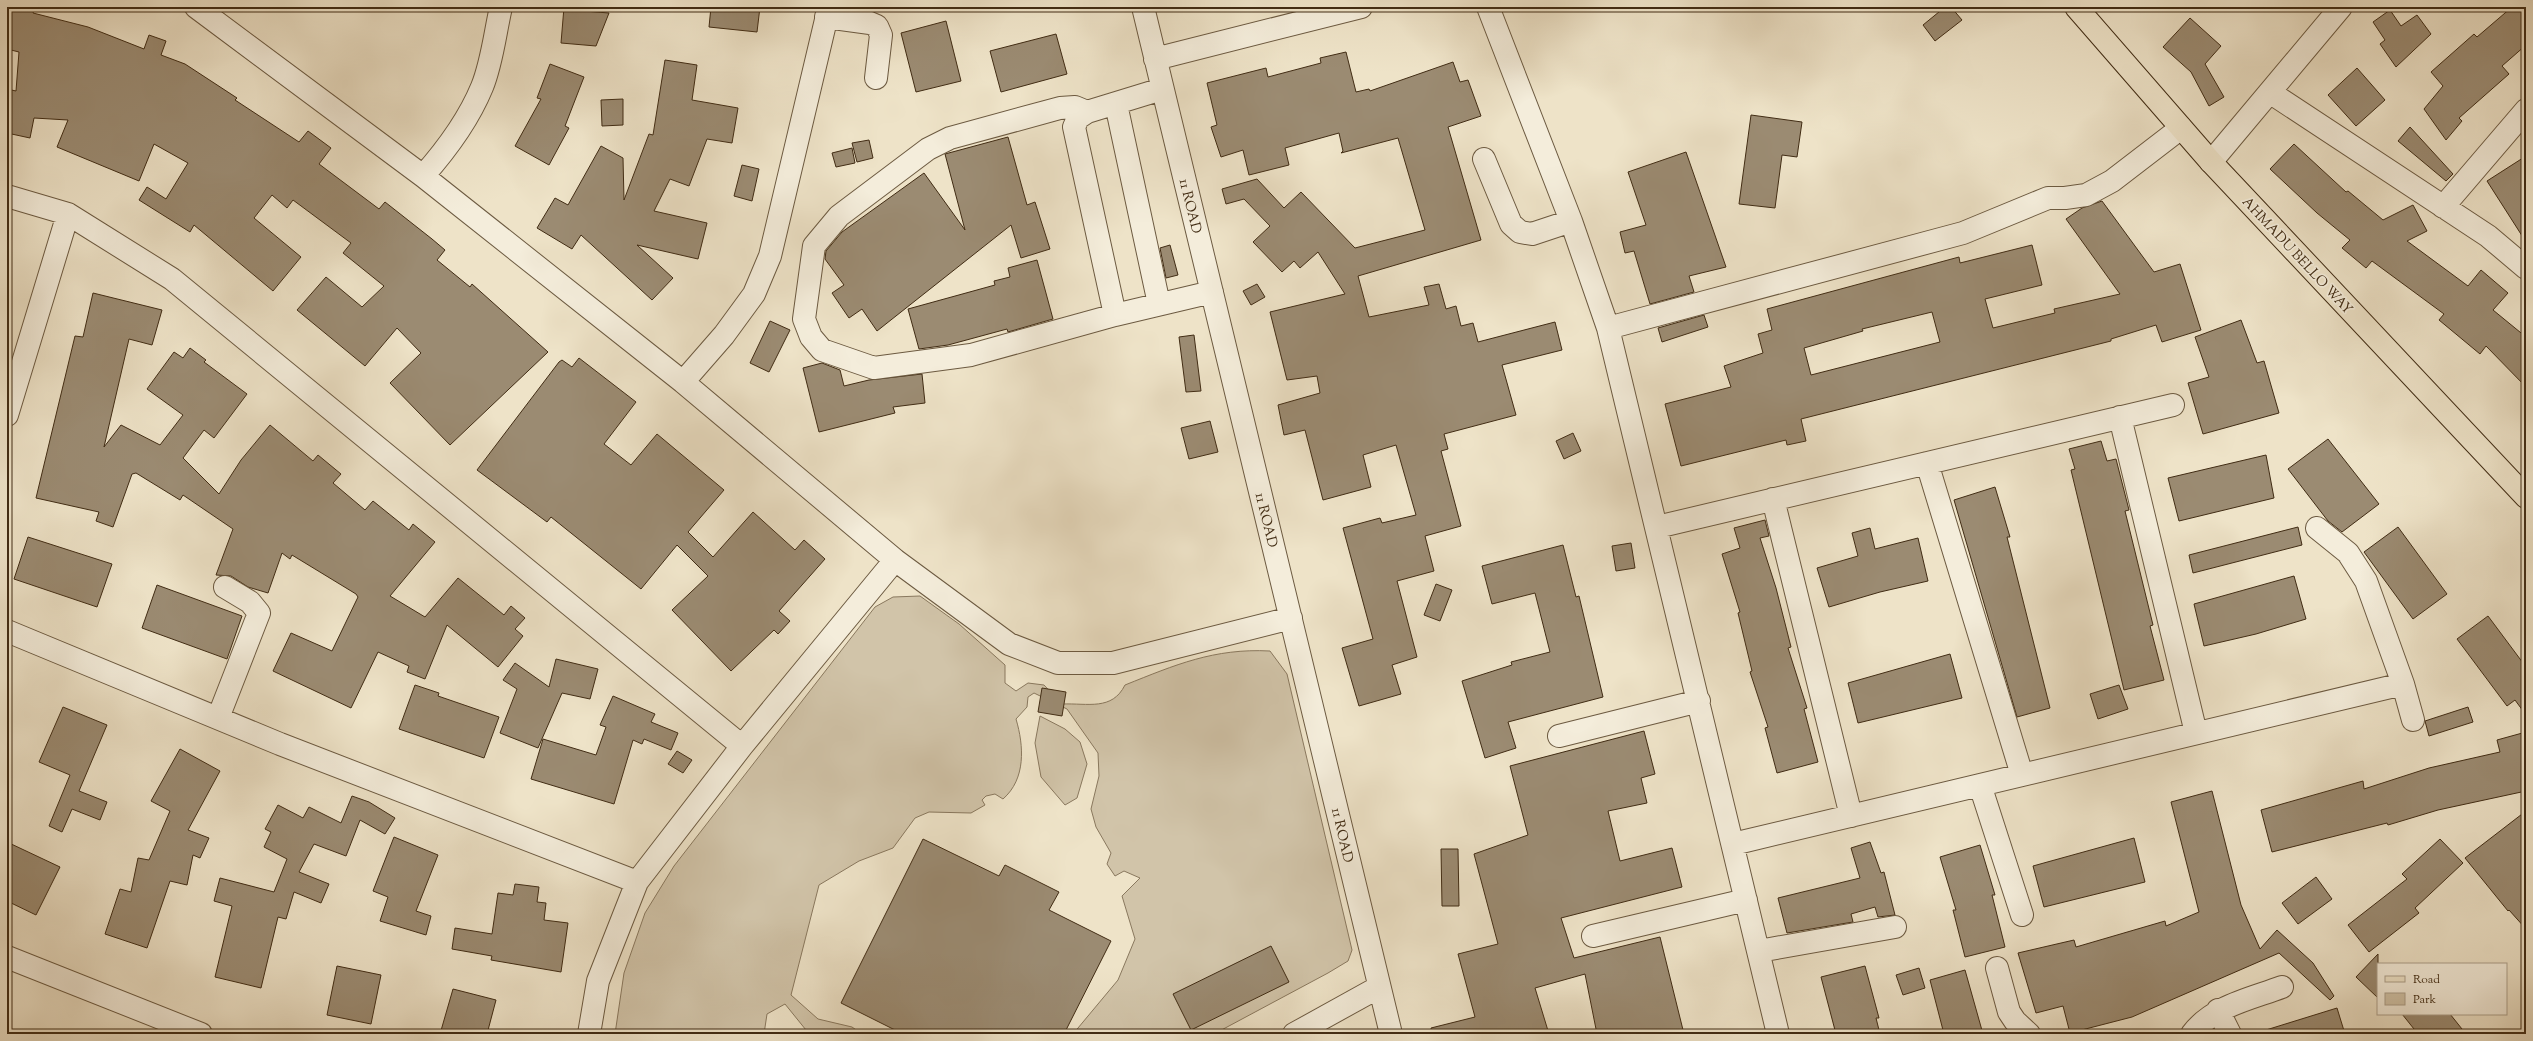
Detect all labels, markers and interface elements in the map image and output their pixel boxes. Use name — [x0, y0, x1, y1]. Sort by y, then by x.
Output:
street label: 11 ROAD — [1173, 177, 1206, 236]
street label: AHMADU BELLO WAY — [2237, 193, 2356, 320]
street label: 11 ROAD — [1249, 491, 1282, 550]
street label: 11 ROAD — [1325, 806, 1357, 865]
legend — [2377, 963, 2507, 1015]
text: Road — [2413, 971, 2440, 989]
text: Park — [2413, 991, 2436, 1009]

